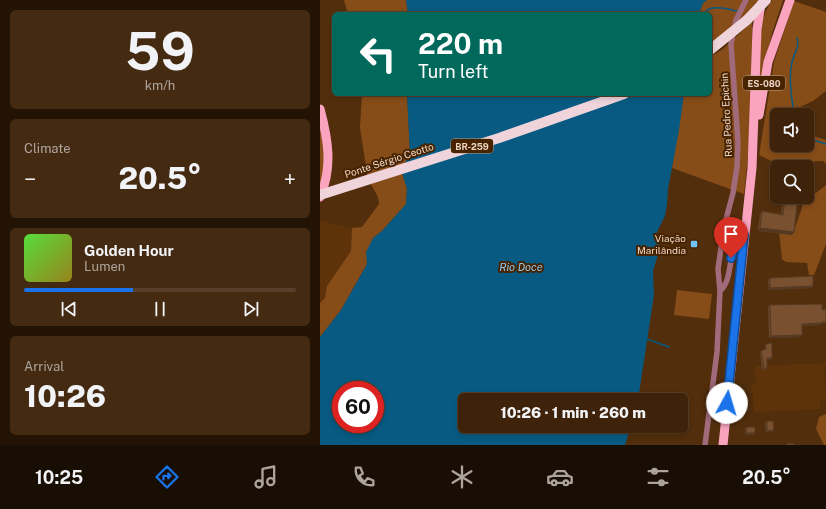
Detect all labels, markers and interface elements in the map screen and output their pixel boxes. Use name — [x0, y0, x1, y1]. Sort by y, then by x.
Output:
text: 59 — [125, 21, 195, 82]
text: 220 m — [418, 27, 503, 60]
icon: left — [352, 28, 404, 80]
text: Turn left — [418, 61, 488, 82]
street label: Rua Pedro Epichin — [718, 72, 734, 157]
road number: ES-080 — [743, 76, 785, 90]
text: km/h — [145, 78, 175, 93]
map controls — [770, 108, 814, 204]
button: sound — [770, 108, 814, 152]
road number: BR-259 — [451, 139, 493, 153]
street label: Ponte Sérgio Ceotto — [343, 140, 435, 180]
text: Climate — [24, 141, 71, 156]
text: 20.5° — [118, 160, 202, 196]
button: search — [770, 160, 814, 204]
text: − — [24, 166, 36, 192]
text: + — [284, 166, 296, 192]
pin — [714, 217, 748, 258]
icon: arrive — [720, 223, 742, 245]
place label: Viação Marilândia — [637, 232, 686, 256]
marker: Viação Marilândia — [689, 239, 699, 249]
text: Golden Hour — [84, 242, 174, 259]
text: Lumen — [84, 259, 125, 274]
water label: Rio Doce — [499, 261, 543, 273]
icon: previous — [58, 298, 80, 320]
icon: pause — [149, 298, 171, 320]
icon: next — [240, 298, 262, 320]
text: Arrival — [24, 359, 64, 374]
text: 10:26 — [24, 378, 106, 414]
speed limit sign: 60 — [332, 381, 384, 433]
position arrow — [706, 382, 748, 424]
text: 10:26 · 1 min · 260 m — [500, 404, 646, 421]
icon: directions — [153, 463, 181, 491]
icon: music — [252, 463, 280, 491]
icon: phone — [350, 463, 378, 491]
icon: climate — [448, 463, 476, 491]
icon: car — [546, 463, 574, 491]
icon: filters — [644, 463, 672, 491]
text: 10:25 — [35, 467, 83, 488]
text: 20.5° — [742, 467, 791, 488]

